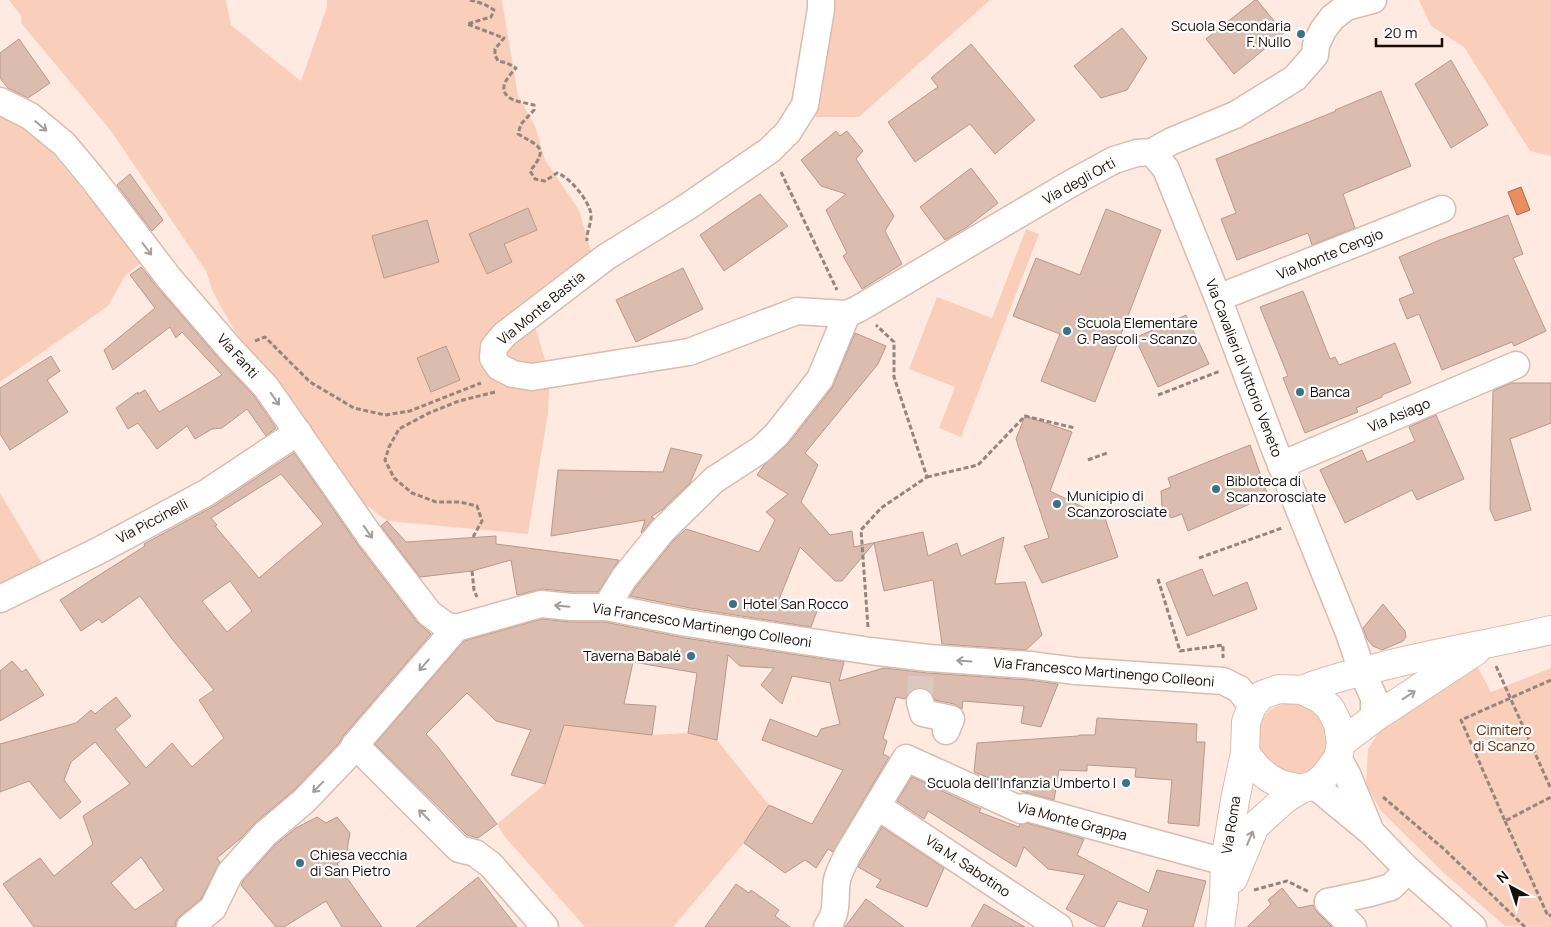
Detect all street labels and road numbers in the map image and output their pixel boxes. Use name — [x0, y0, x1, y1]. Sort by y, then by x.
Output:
street label: Via degli Orti — [1039, 153, 1118, 208]
street label: Via Monte Cengio — [1274, 224, 1386, 283]
street label: Via Monte Bastia — [493, 267, 588, 349]
street label: Via Cavalieri di Vittorio Veneto — [1202, 276, 1287, 460]
street label: Via Fanti — [213, 329, 263, 382]
street label: Via Asiago — [1365, 393, 1433, 436]
street label: Via Piccinelli — [113, 494, 191, 547]
street label: Via Francesco Martinengo Colleoni — [591, 598, 813, 651]
street label: Via Francesco Martinengo Colleoni — [993, 652, 1215, 691]
street label: Via Roma — [1217, 794, 1244, 855]
street label: Via Monte Grappa — [1015, 797, 1129, 844]
street label: Via M. Sabotino — [922, 830, 1014, 901]

